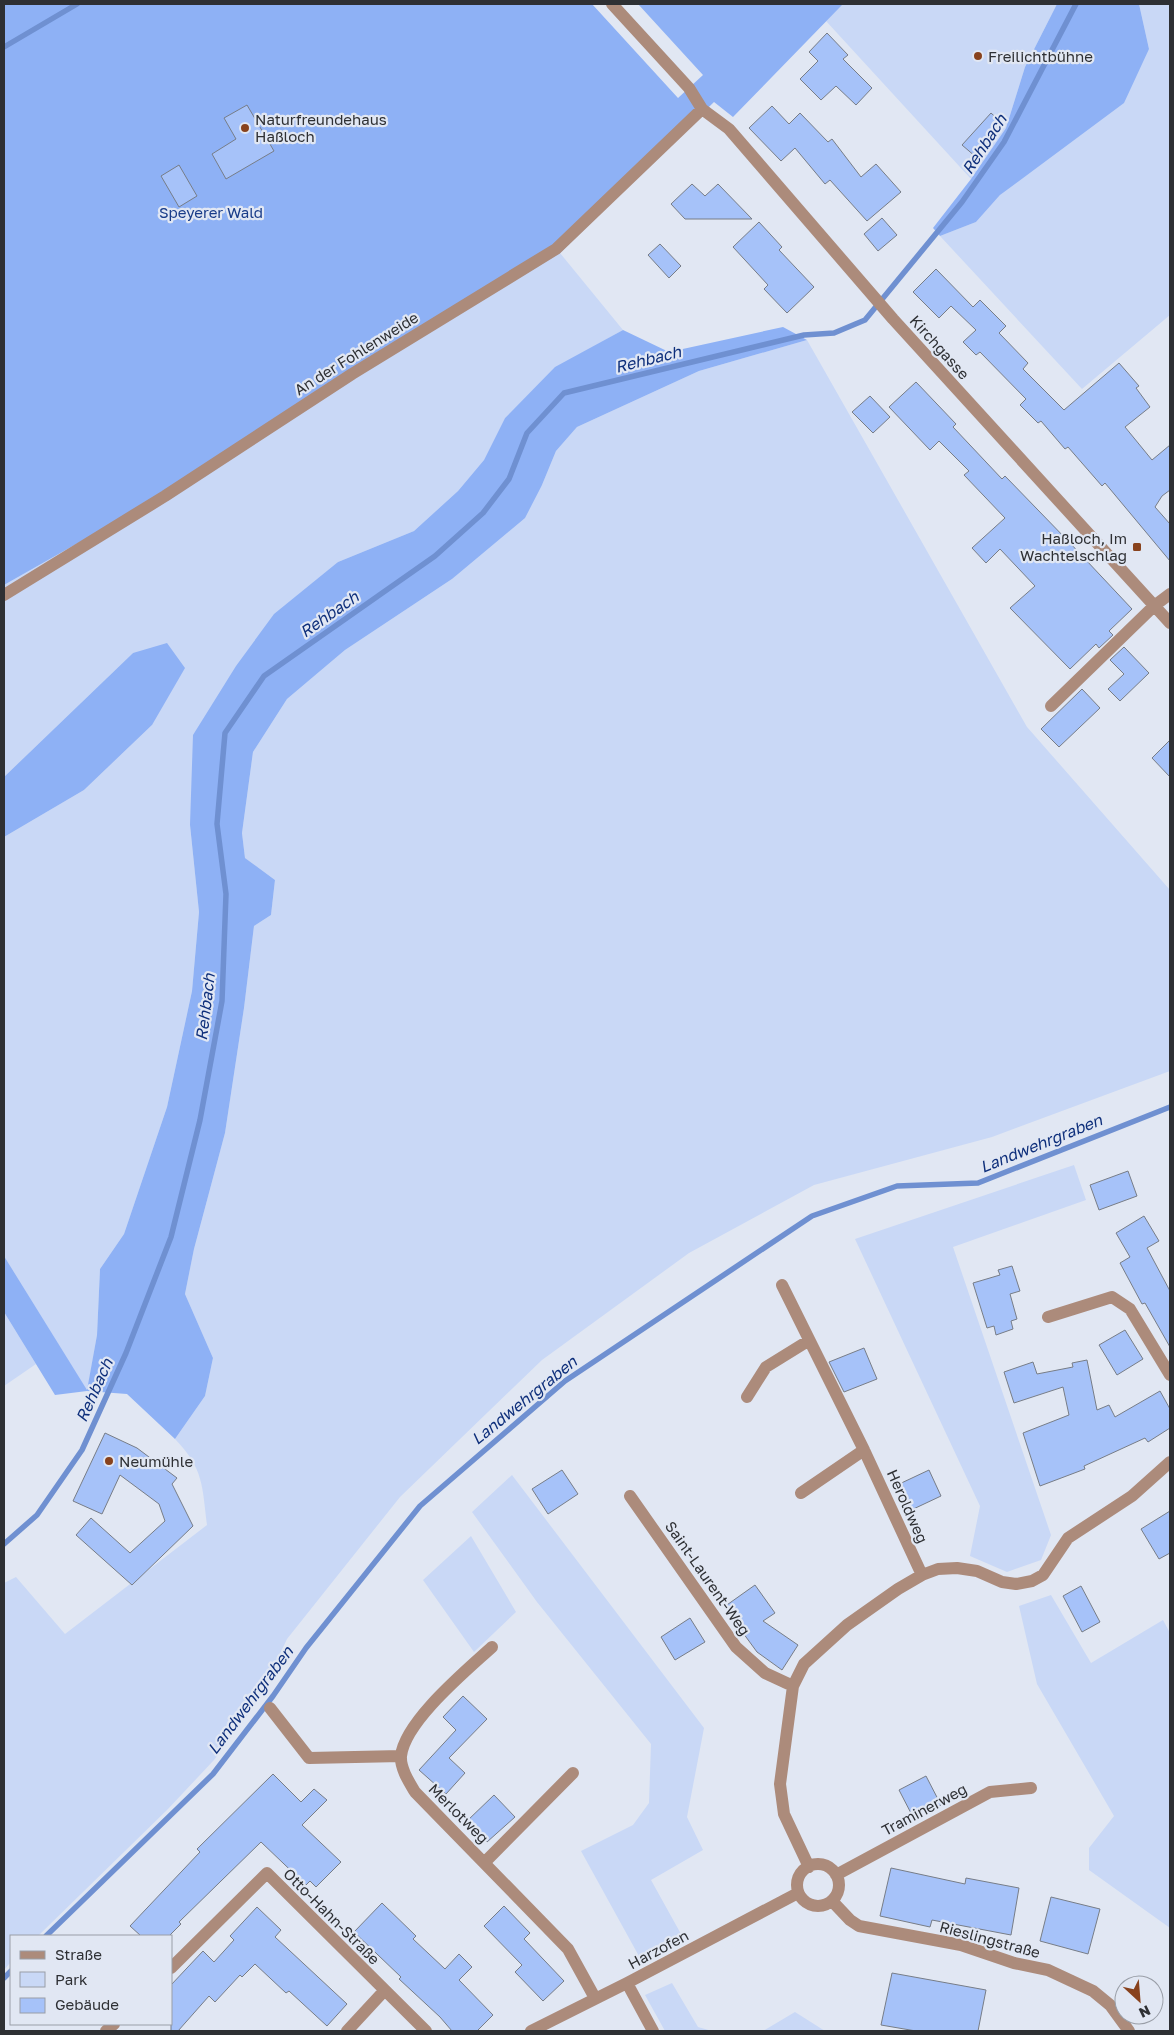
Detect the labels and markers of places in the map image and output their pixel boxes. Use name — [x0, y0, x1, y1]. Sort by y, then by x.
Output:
place label: Freilichtbühne — [988, 47, 1093, 65]
marker: Freilichtbühne — [972, 50, 984, 62]
place label: Naturfreundehaus Haßloch — [255, 110, 387, 145]
marker: Naturfreundehaus Haßloch — [239, 122, 251, 134]
place label: Haßloch, Im Wachtelschlag — [1020, 529, 1127, 564]
marker: Haßloch, Im Wachtelschlag — [1131, 541, 1143, 553]
place label: Neumühle — [119, 1452, 193, 1470]
marker: Neumühle — [103, 1455, 115, 1467]

